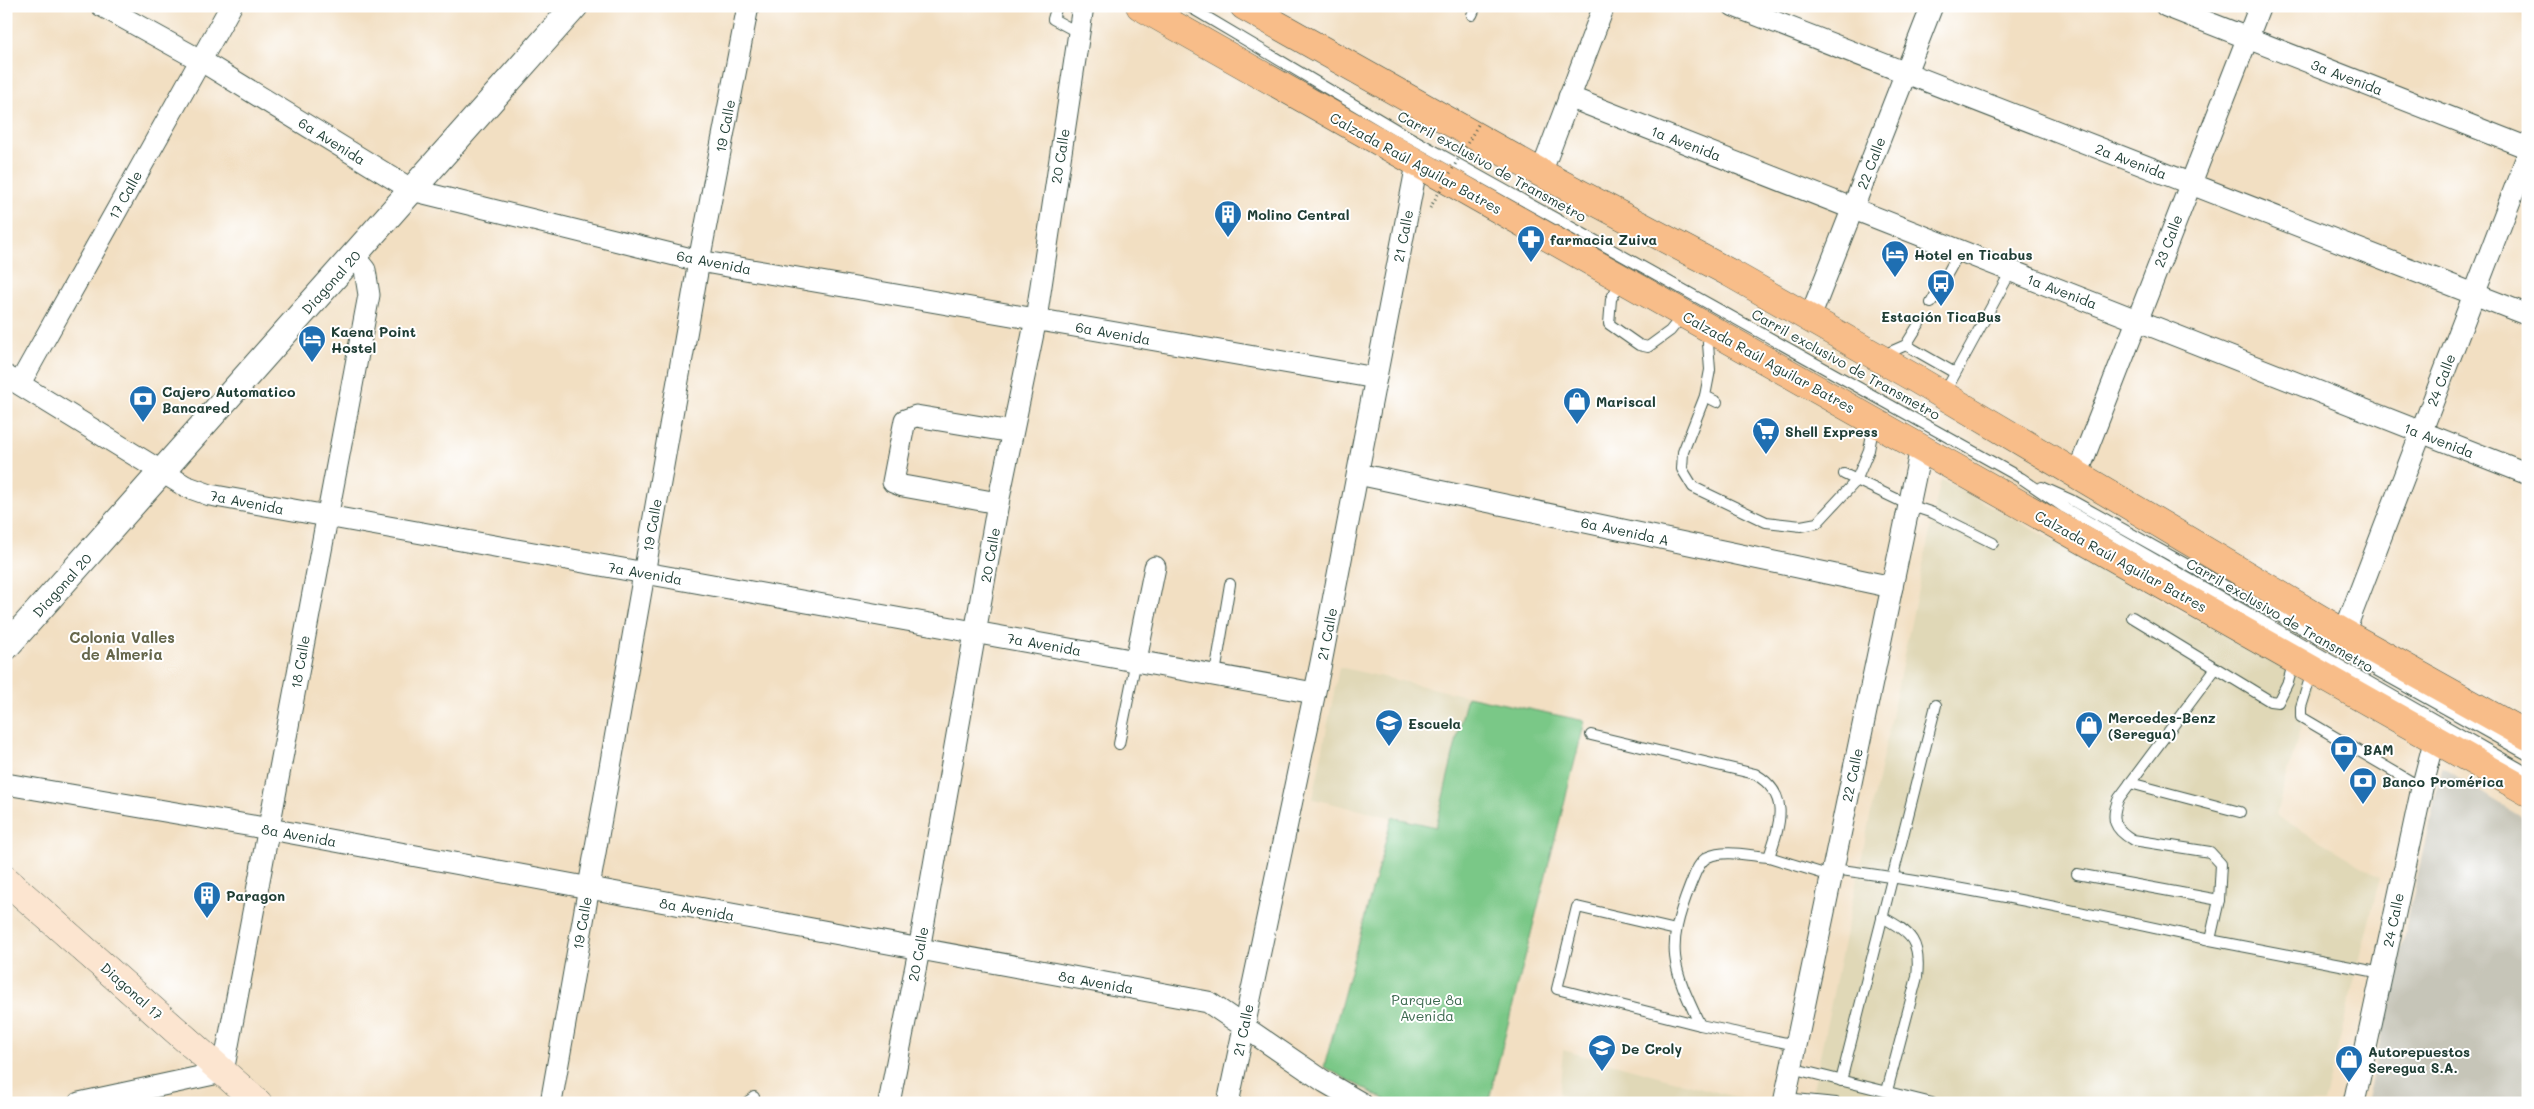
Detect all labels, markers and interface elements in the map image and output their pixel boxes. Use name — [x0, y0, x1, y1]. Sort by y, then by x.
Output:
street label: 3a Avenida — [2308, 55, 2386, 99]
street label: 19 Calle — [711, 98, 739, 154]
street label: Carril exclusivo de Transmetro — [1394, 106, 1590, 226]
street label: Calzada Raúl Aguilar Batres — [1327, 108, 1505, 218]
street label: 6a Avenida — [295, 113, 369, 169]
street label: 1a Avenida — [1648, 121, 1724, 165]
street label: 20 Calle — [1046, 127, 1074, 185]
street label: 22 Calle — [1852, 134, 1890, 192]
street label: 2a Avenida — [2093, 139, 2169, 183]
street label: 17 Calle — [104, 167, 146, 223]
building icon: Molino Central — [1213, 199, 1243, 238]
place label: Molino Central — [1247, 205, 1350, 224]
street label: 21 Calle — [1389, 208, 1417, 264]
street label: 23 Calle — [2149, 212, 2187, 270]
pharmacy icon: farmacia Zuiva — [1516, 224, 1546, 263]
place label: farmacia Zuiva — [1550, 230, 1658, 249]
hotel icon: Hotel en Ticabus — [1880, 239, 1910, 278]
street label: 6a Avenida — [675, 245, 753, 279]
place label: Hotel en Ticabus — [1914, 245, 2033, 264]
street label: Diagonal 20 — [297, 246, 365, 318]
bus stop icon: Estación TicaBus — [1926, 268, 1956, 307]
street label: 1a Avenida — [2024, 269, 2100, 313]
street label: Carril exclusivo de Transmetro — [1748, 304, 1944, 424]
street label: Calzada Raúl Aguilar Batres — [1680, 307, 1858, 417]
place label: Estación TicaBus — [1881, 307, 2001, 326]
street label: 6a Avenida — [1074, 317, 1152, 349]
place label: Kaena Point Hostel — [331, 322, 416, 357]
hotel icon: Kaena Point Hostel — [297, 324, 327, 363]
street label: 24 Calle — [2422, 351, 2460, 409]
place label: Cajero Automatico Bancared — [162, 382, 296, 417]
bank icon: Cajero Automatico Bancared — [128, 384, 158, 423]
shop icon: Mariscal — [1562, 386, 1592, 425]
place label: Mariscal — [1596, 392, 1656, 411]
supermarket icon: Shell Express — [1751, 416, 1781, 455]
street label: 1a Avenida — [2401, 418, 2477, 462]
place label: Shell Express — [1785, 422, 1878, 441]
street label: 7a Avenida — [208, 486, 286, 518]
street label: 19 Calle — [638, 497, 666, 553]
street label: Calzada Raúl Aguilar Batres — [2032, 506, 2210, 616]
street label: 6a Avenida A — [1579, 512, 1671, 550]
street label: 20 Calle — [976, 526, 1004, 584]
street label: Diagonal 20 — [28, 549, 96, 621]
street label: Carril exclusivo de Transmetro — [2183, 554, 2377, 676]
street label: 7a Avenida — [606, 557, 684, 589]
street label: 21 Calle — [1313, 606, 1341, 662]
district label: Colonia Valles de Almeria — [69, 627, 175, 664]
street label: 7a Avenida — [1005, 628, 1083, 660]
street label: 18 Calle — [286, 634, 314, 690]
school or university icon: Escuela — [1374, 708, 1404, 747]
place label: Mercedes-Benz (Seregua) — [2108, 708, 2216, 743]
shop icon: Mercedes-Benz (Seregua) — [2074, 710, 2104, 749]
place label: Escuela — [1408, 714, 1462, 733]
bank icon: BAM — [2329, 734, 2359, 773]
place label: BAM — [2363, 740, 2394, 759]
street label: 22 Calle — [1837, 746, 1867, 804]
bank icon: Banco Promérica — [2348, 766, 2378, 805]
place label: Banco Promérica — [2382, 772, 2504, 791]
street label: 8a Avenida — [260, 819, 338, 851]
building icon: Paragon — [192, 880, 222, 919]
place label: Paragon — [226, 886, 285, 905]
street label: 24 Calle — [2378, 891, 2408, 949]
street label: 8a Avenida — [658, 893, 736, 925]
street label: 19 Calle — [568, 895, 596, 951]
street label: 20 Calle — [903, 925, 933, 983]
street label: Diagonal 17 — [97, 958, 167, 1024]
street label: 8a Avenida — [1057, 966, 1135, 998]
park label: Parque 8a Avenida — [1391, 990, 1463, 1025]
street label: 21 Calle — [1228, 1002, 1258, 1058]
school or university icon: De Croly — [1587, 1033, 1617, 1072]
place label: De Croly — [1621, 1039, 1682, 1058]
place label: Autorepuestos Seregua S.A. — [2368, 1042, 2470, 1077]
shop icon: Autorepuestos Seregua S.A. — [2334, 1044, 2364, 1083]

